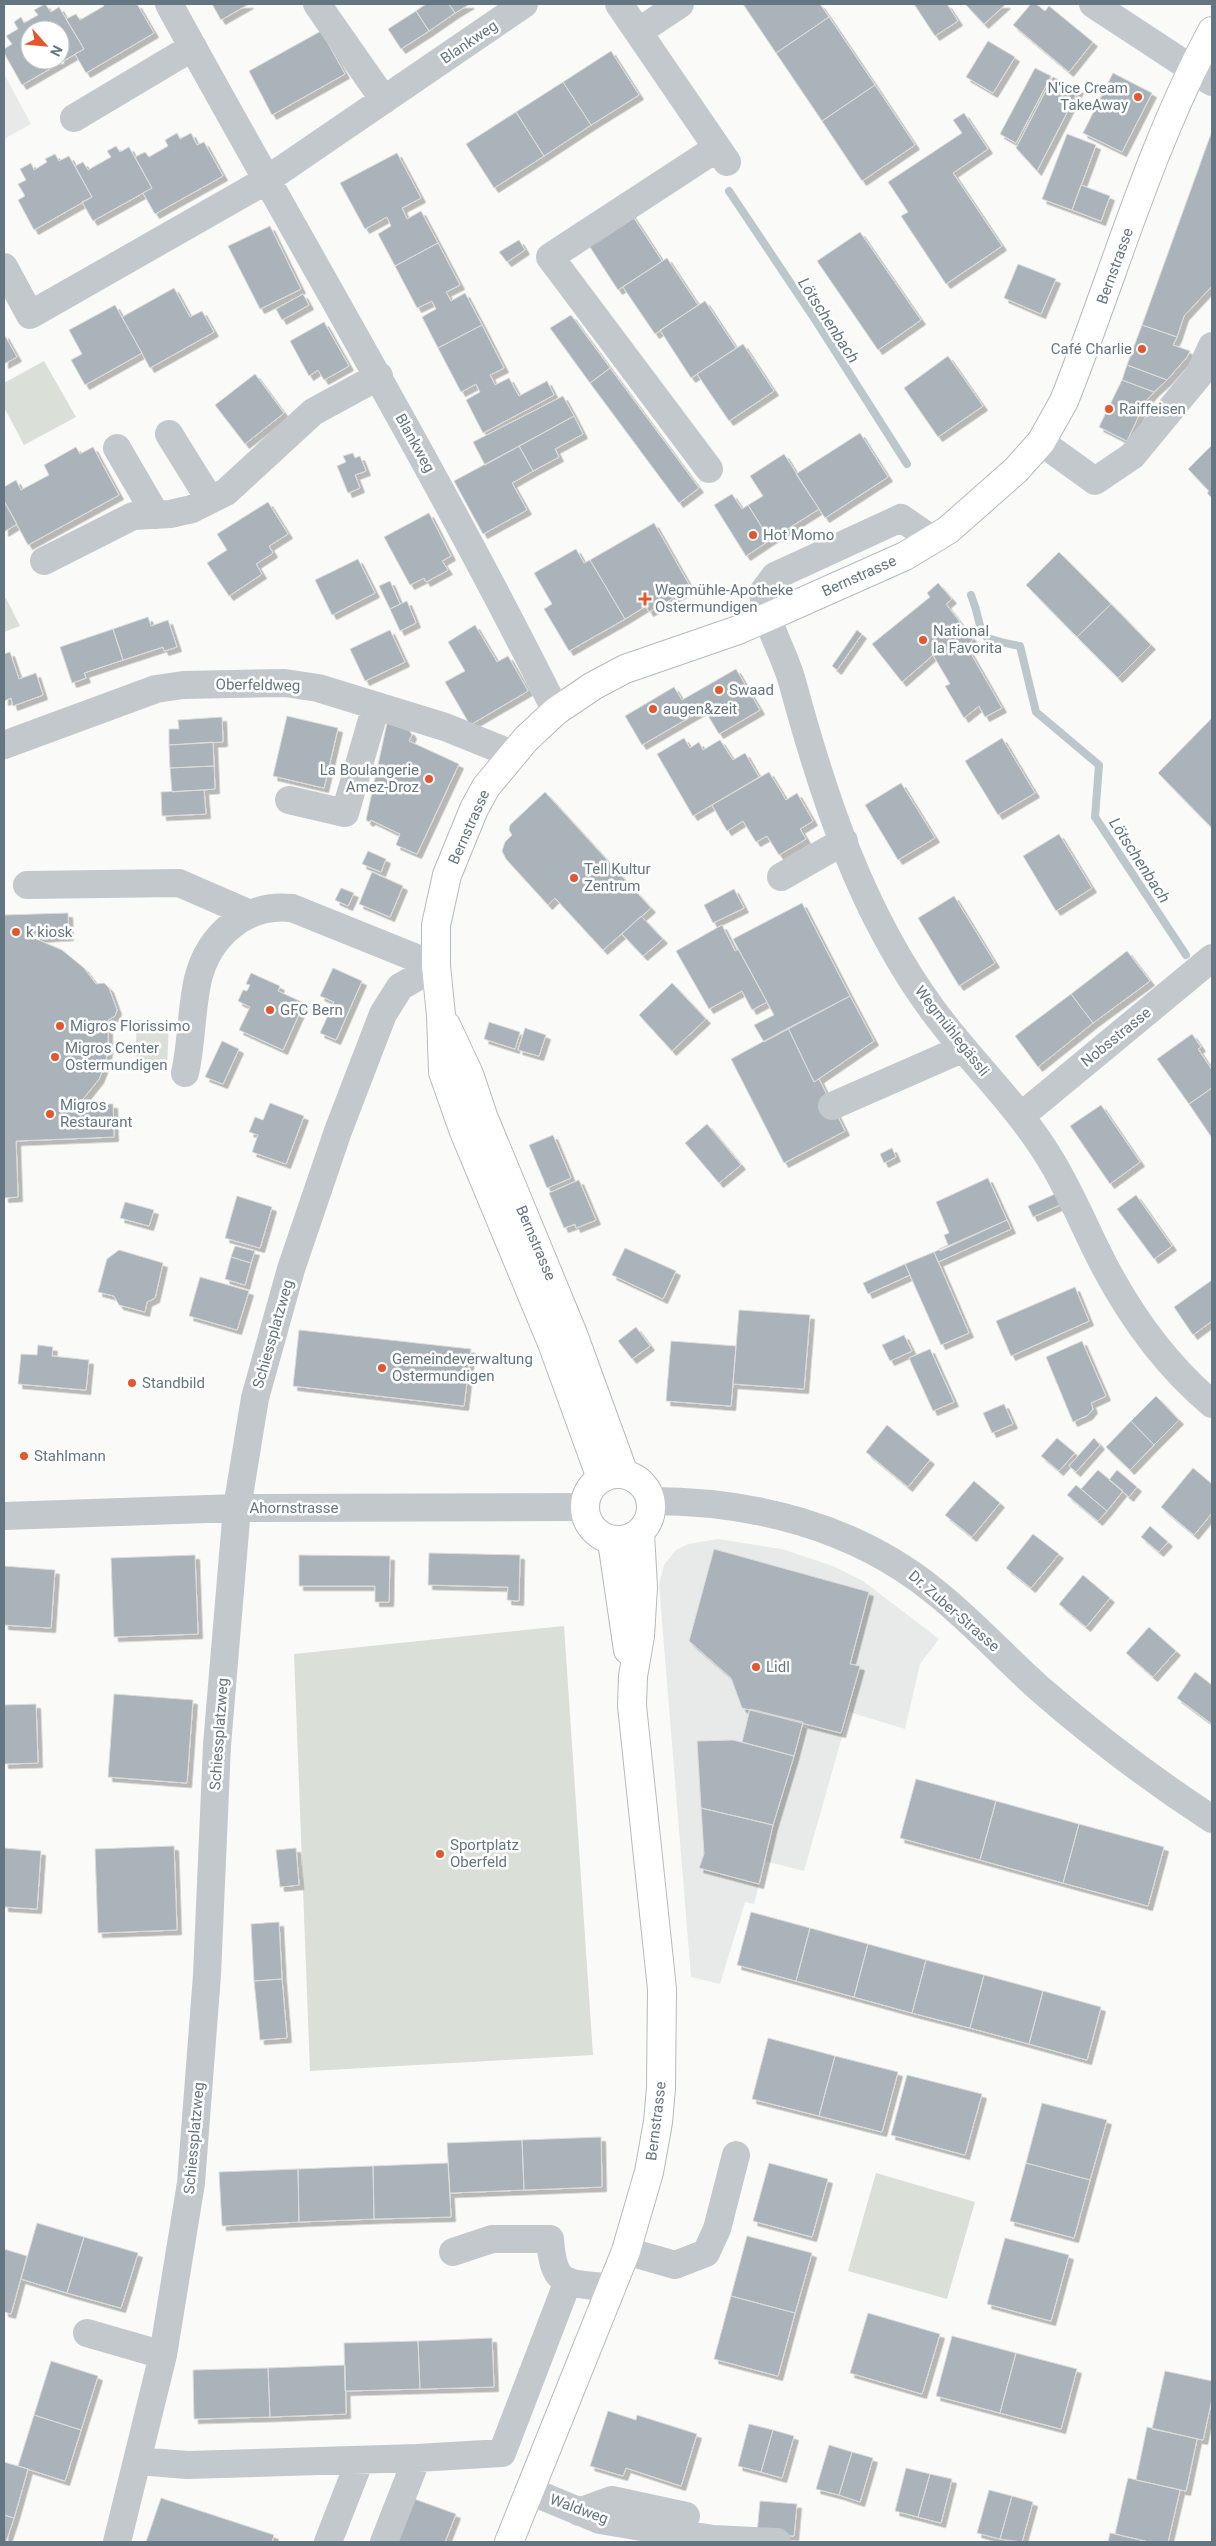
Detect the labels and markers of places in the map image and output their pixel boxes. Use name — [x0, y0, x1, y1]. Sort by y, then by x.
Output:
place label: N'ice Cream TakeAway — [1048, 79, 1128, 114]
marker: N'ice Cream TakeAway — [1132, 91, 1144, 103]
place label: Café Charlie — [1051, 340, 1132, 358]
marker: Café Charlie — [1136, 343, 1148, 355]
place label: Raiffeisen — [1119, 400, 1186, 418]
marker: Raiffeisen — [1103, 403, 1115, 415]
place label: Hot Momo — [763, 526, 834, 544]
marker: Hot Momo — [747, 529, 759, 541]
place label: Wegmühle-Apotheke Ostermundigen — [655, 581, 793, 616]
marker: Wegmühle-Apotheke Ostermundigen — [639, 593, 651, 605]
place label: National la Favorita — [933, 622, 1002, 657]
marker: National la Favorita — [917, 634, 929, 646]
place label: Swaad — [729, 681, 774, 699]
marker: Swaad — [713, 684, 725, 696]
place label: augen&zeit — [663, 700, 737, 718]
marker: augen&zeit — [647, 703, 659, 715]
place label: La Boulangerie Amez-Droz — [320, 761, 419, 796]
marker: La Boulangerie Amez-Droz — [423, 773, 435, 785]
place label: Tell Kultur Zentrum — [584, 860, 651, 895]
marker: Tell Kultur Zentrum — [568, 872, 580, 884]
place label: k kiosk — [26, 923, 73, 941]
marker: k kiosk — [10, 926, 22, 938]
place label: GFC Bern — [280, 1001, 343, 1019]
marker: GFC Bern — [264, 1004, 276, 1016]
place label: Migros Florissimo — [70, 1017, 190, 1035]
marker: Migros Florissimo — [54, 1020, 66, 1032]
place label: Migros Center Ostermundigen — [65, 1039, 167, 1074]
marker: Migros Center Ostermundigen — [49, 1051, 61, 1063]
place label: Migros Restaurant — [60, 1096, 133, 1131]
marker: Migros Restaurant — [44, 1108, 56, 1120]
place label: Gemeindeverwaltung Ostermundigen — [392, 1350, 533, 1385]
marker: Gemeindeverwaltung Ostermundigen — [376, 1362, 388, 1374]
place label: Standbild — [142, 1374, 205, 1392]
marker: Standbild — [126, 1377, 138, 1389]
place label: Stahlmann — [34, 1447, 106, 1465]
marker: Stahlmann — [18, 1450, 30, 1462]
place label: Lidl — [766, 1658, 790, 1676]
marker: Lidl — [750, 1661, 762, 1673]
place label: Sportplatz Oberfeld — [450, 1836, 519, 1871]
marker: Sportplatz Oberfeld — [434, 1848, 446, 1860]

